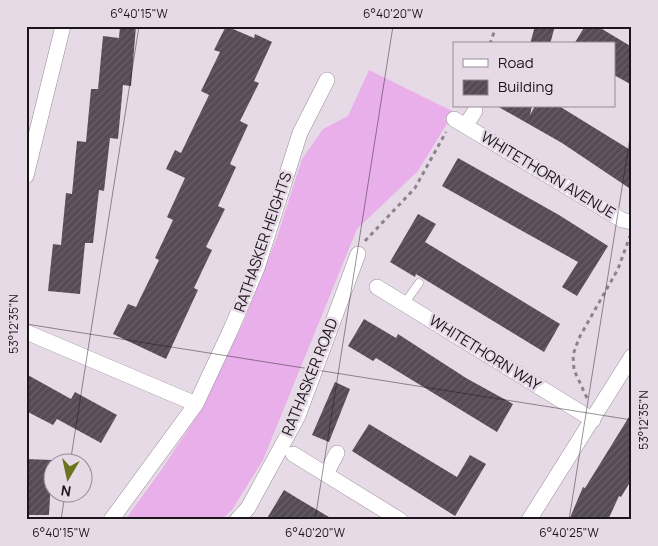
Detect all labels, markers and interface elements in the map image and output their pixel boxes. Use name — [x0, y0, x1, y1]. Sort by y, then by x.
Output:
text: 6°40'15"W — [110, 5, 168, 22]
text: 6°40'20"W — [363, 5, 424, 22]
legend — [453, 42, 616, 108]
text: Road — [498, 52, 534, 73]
text: Building — [498, 76, 553, 97]
street label: WHITETHORN AVENUE — [477, 126, 619, 223]
street label: RATHASKER HEIGHTS — [229, 169, 296, 315]
text: 53°12'35"N — [5, 294, 22, 354]
street label: WHITETHORN WAY — [425, 310, 546, 396]
street label: RATHASKER ROAD — [276, 315, 343, 439]
text: 53°12'35"N — [635, 390, 652, 450]
north arrow — [42, 454, 92, 504]
text: N — [59, 481, 72, 502]
text: 6°40'15"W — [32, 524, 90, 541]
text: 6°40'20"W — [285, 524, 346, 541]
text: 6°40'25"W — [539, 524, 600, 541]

